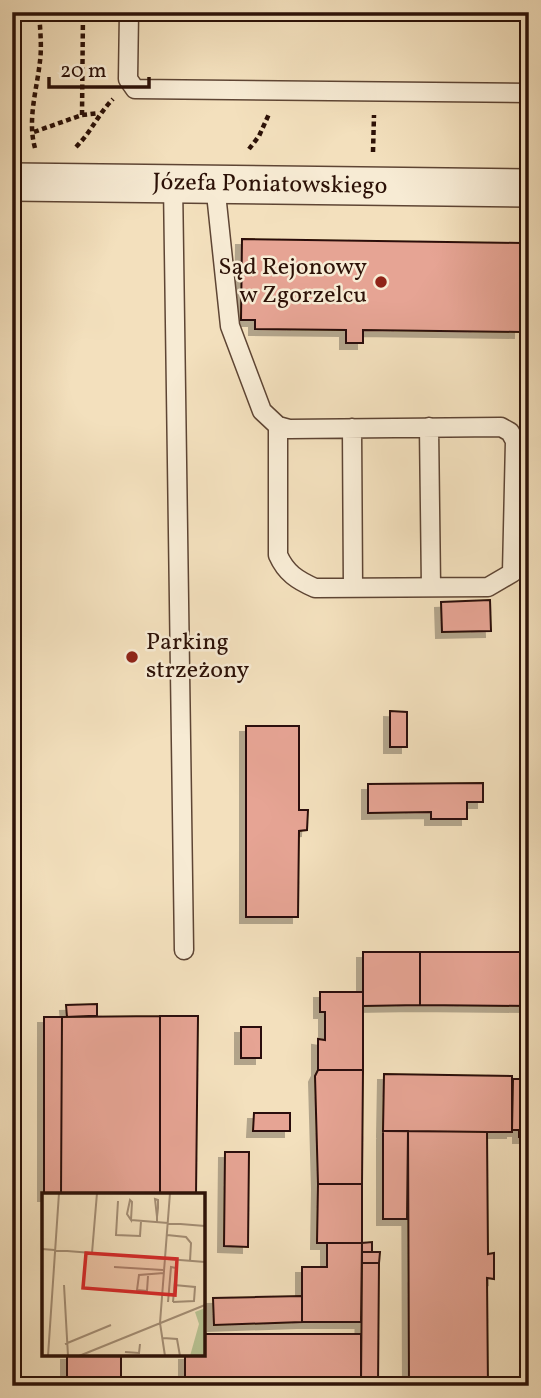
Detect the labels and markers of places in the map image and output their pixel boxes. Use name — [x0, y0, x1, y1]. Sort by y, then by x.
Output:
place label: Sąd Rejonowy w Zgorzelcu — [218, 251, 367, 313]
marker: Sąd Rejonowy w Zgorzelcu — [373, 274, 389, 290]
place label: Parking strzeżony — [146, 626, 249, 688]
marker: Parking strzeżony — [124, 649, 140, 665]

